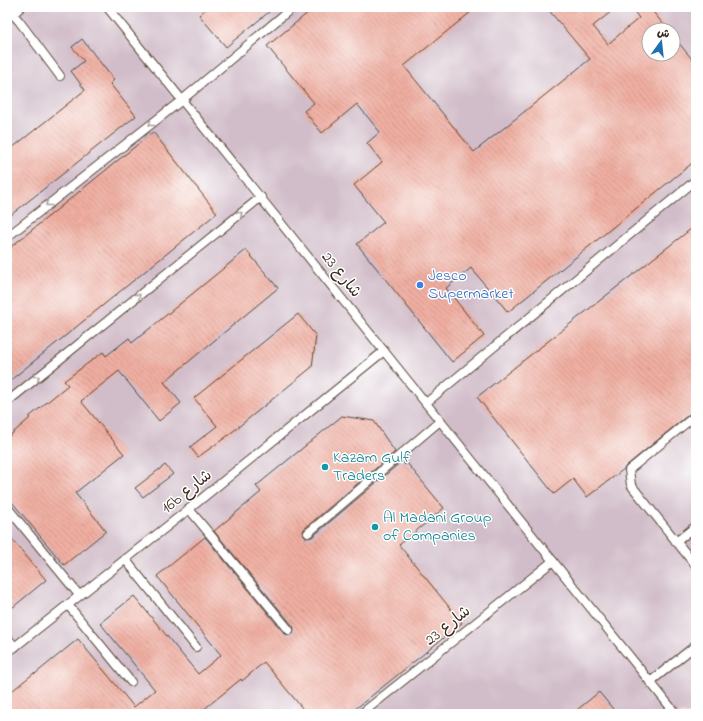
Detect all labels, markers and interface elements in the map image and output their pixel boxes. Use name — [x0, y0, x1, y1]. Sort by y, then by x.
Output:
north arrow — [641, 22, 681, 62]
text: ش — [655, 24, 671, 43]
one-way arrow — [148, 120, 155, 127]
one-way arrow — [46, 200, 53, 207]
one-way arrow — [235, 212, 242, 219]
street label: شارع 23 — [315, 247, 367, 303]
place label: Jesco Supermarket — [428, 264, 514, 306]
marker: Jesco Supermarket — [415, 280, 425, 290]
one-way arrow — [134, 293, 141, 300]
one-way arrow — [33, 375, 40, 382]
place label: Kazam Gulf Traders — [333, 446, 411, 488]
marker: Kazam Gulf Traders — [320, 462, 330, 472]
street label: 16b شارع — [156, 464, 218, 520]
place label: Al Madani Group of Companies — [383, 506, 492, 548]
marker: Al Madani Group of Companies — [370, 522, 380, 532]
street label: شارع 23 — [420, 600, 476, 652]

